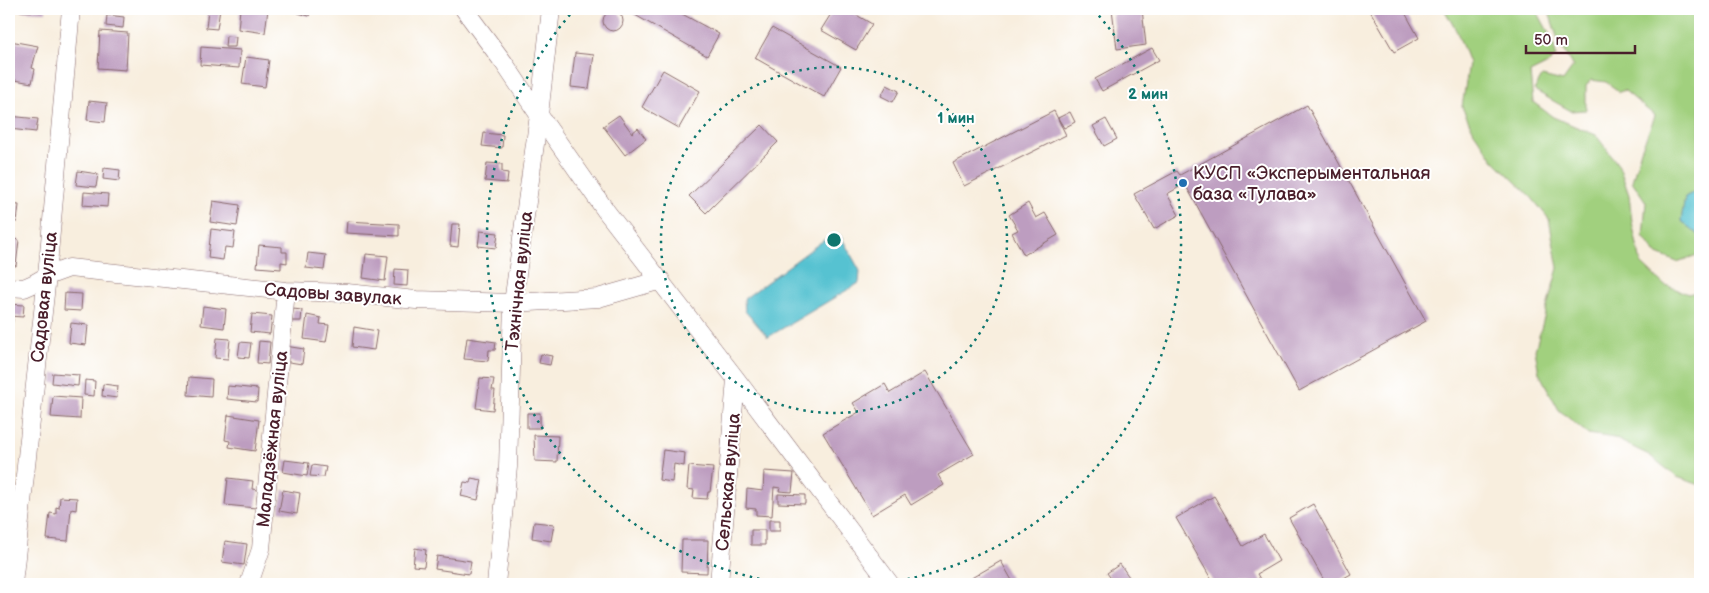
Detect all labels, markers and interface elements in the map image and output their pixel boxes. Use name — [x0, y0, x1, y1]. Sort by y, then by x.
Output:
scale bar — [1526, 22, 1635, 54]
text: 50 m — [1534, 31, 1568, 50]
text: 2 мин — [1128, 85, 1168, 104]
text: 1 мин — [937, 109, 975, 128]
place label: КУСП «Эксперыментальная база «Тулава» — [1193, 163, 1431, 205]
marker: КУСП «Эксперыментальная база «Тулава» — [1177, 177, 1189, 189]
street label: Тэхнічная вуліца — [502, 210, 537, 352]
street label: Садовая вуліца — [27, 230, 62, 364]
centre of rings — [825, 231, 843, 249]
street label: Садовы завулак — [263, 279, 403, 310]
street label: Маладзёжная вуліца — [253, 349, 292, 529]
street label: Сельская вуліца — [712, 412, 745, 552]

